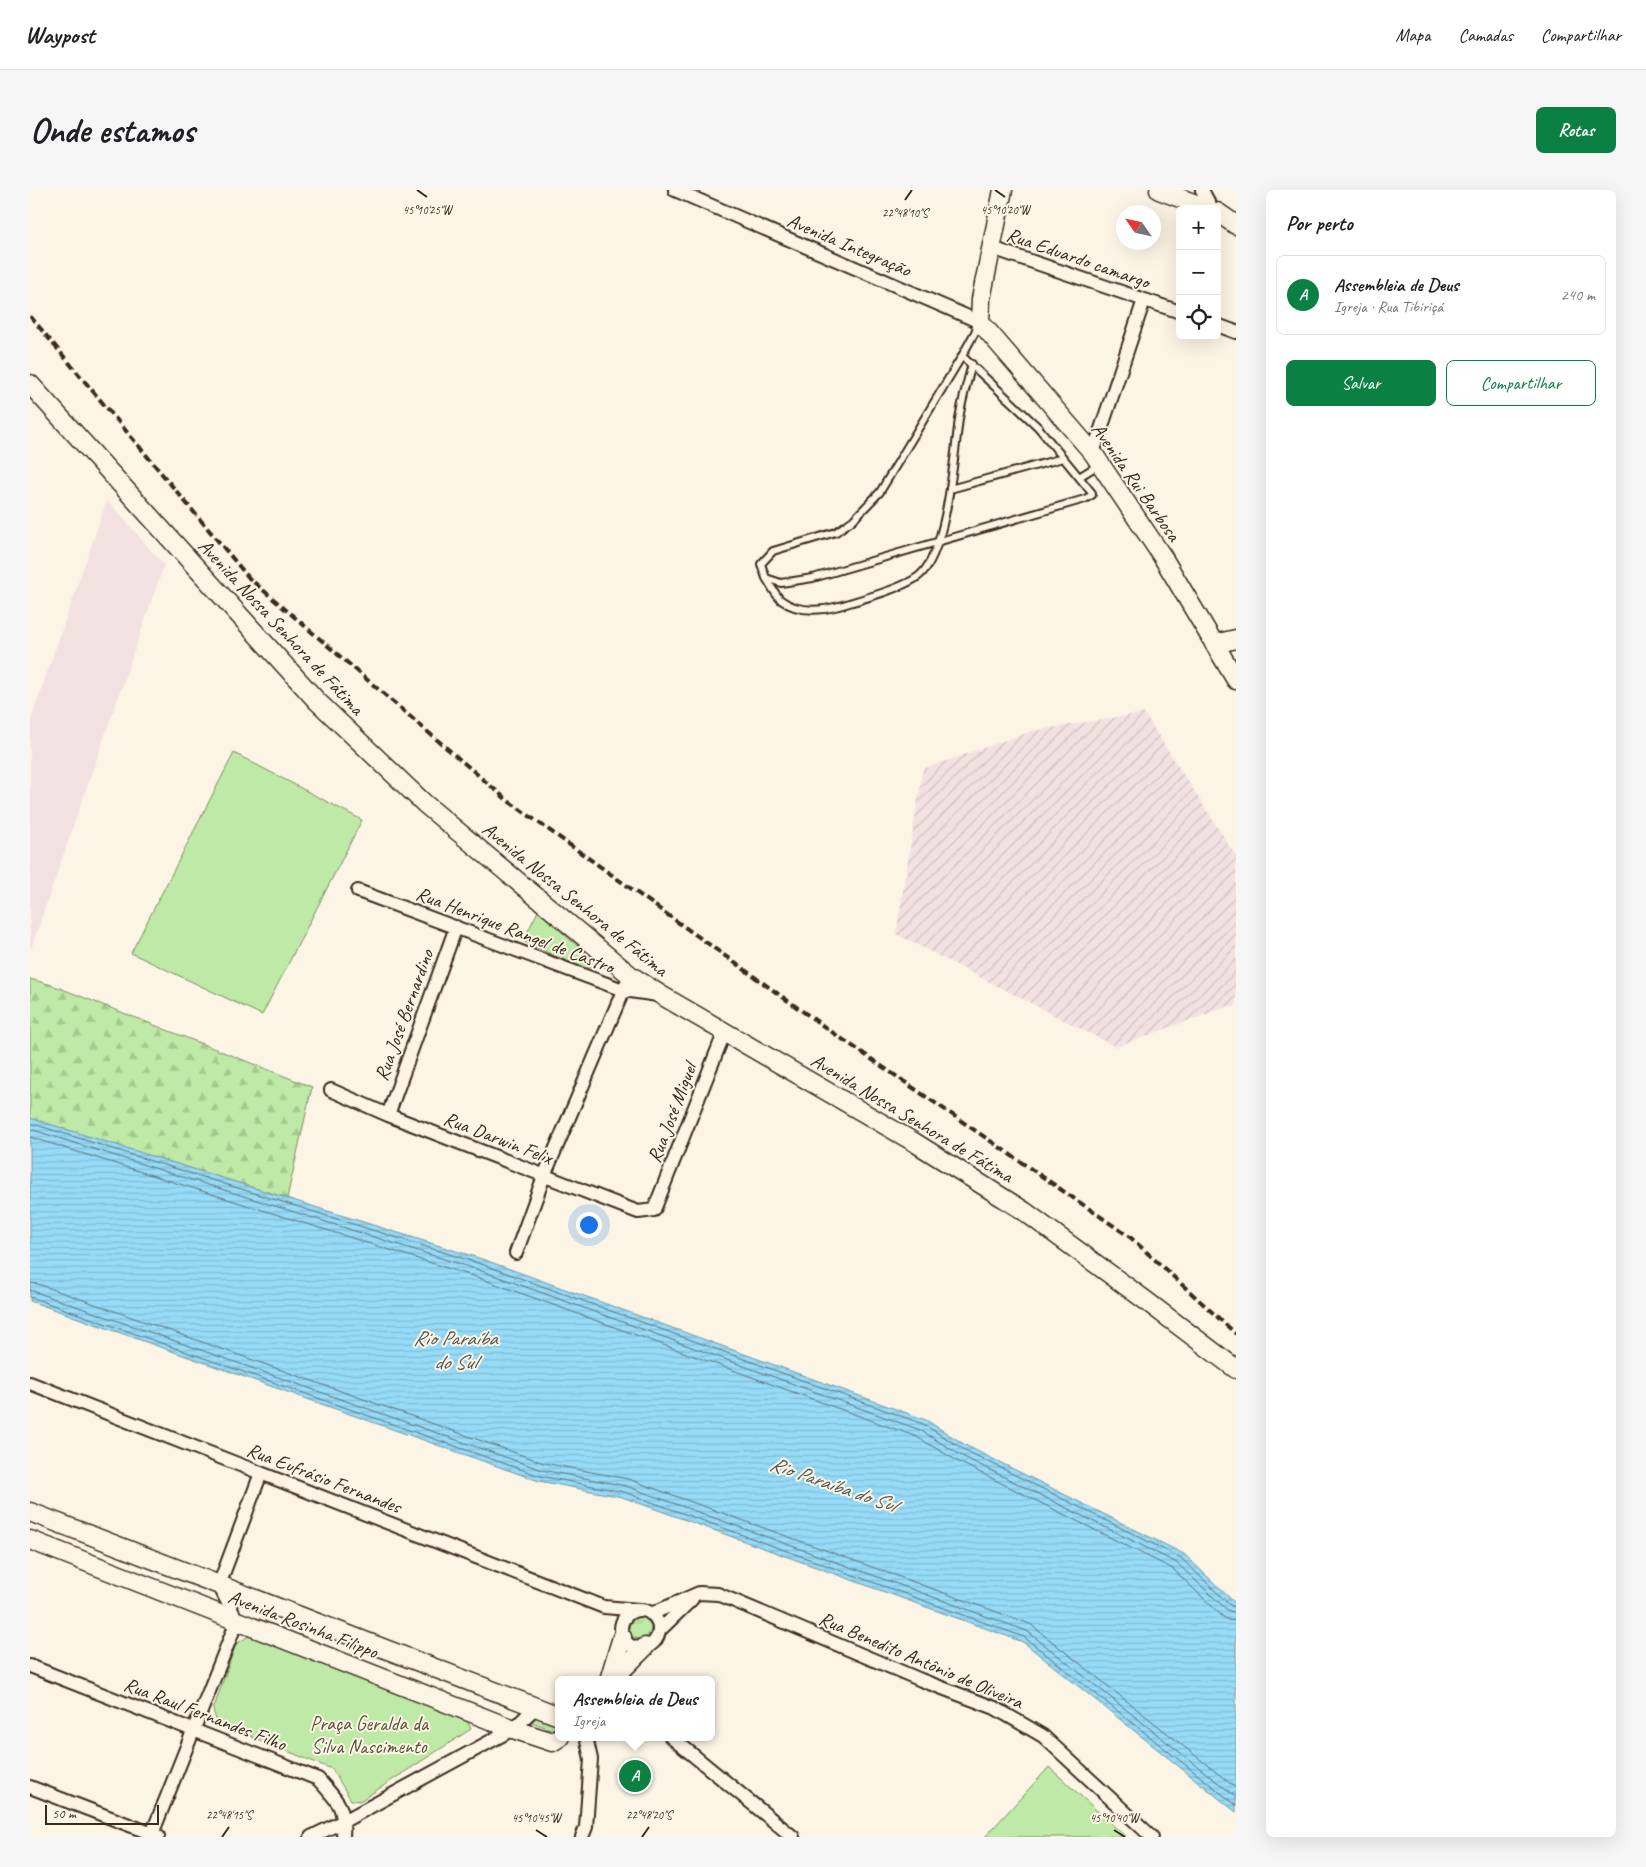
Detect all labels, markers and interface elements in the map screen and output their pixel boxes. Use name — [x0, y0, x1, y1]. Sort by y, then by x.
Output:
text: Waypost — [25, 20, 95, 50]
text: Mapa — [1396, 24, 1430, 46]
text: Camadas — [1458, 24, 1513, 46]
text: Compartilhar — [1541, 24, 1621, 46]
button: Rotas — [1536, 107, 1616, 153]
text: Onde estamos — [30, 108, 195, 153]
text: 45°10'25"W — [403, 202, 454, 218]
text: 45°10'20"W — [981, 202, 1032, 218]
text: 22°48'10"S — [882, 205, 930, 221]
north arrow — [1116, 205, 1161, 250]
map controls — [1176, 205, 1221, 340]
button: + — [1176, 205, 1221, 250]
street label: Avenida Integração — [783, 208, 915, 283]
text: Por perto — [1286, 210, 1353, 236]
street label: Rua Eduardo camargo — [1003, 222, 1155, 295]
button: − — [1176, 250, 1221, 295]
text: Assembleia de Deus — [1334, 273, 1459, 297]
text: A — [1299, 285, 1307, 305]
text: 240 m — [1561, 285, 1595, 305]
button: locate — [1176, 295, 1221, 340]
text: Igreja · Rua Tibiriçá — [1334, 297, 1443, 317]
button: Salvar — [1286, 360, 1436, 406]
button: Compartilhar — [1446, 360, 1596, 406]
street label: Avenida Rui Barbosa — [1086, 418, 1187, 548]
street label: Avenida Nossa Senhora de Fátima — [193, 534, 370, 722]
street label: Avenida Nossa Senhora de Fátima — [477, 816, 674, 983]
street label: Rua Henrique Rangel de Castro — [413, 881, 619, 980]
street label: Rua José Bernardino — [369, 945, 440, 1084]
street label: Avenida Nossa Senhora de Fátima — [806, 1048, 1019, 1189]
street label: Rua José Miguel — [642, 1056, 704, 1166]
street label: Rua Darwin Felix — [440, 1106, 558, 1171]
your location — [576, 1212, 602, 1238]
water label: Rio Paraíba do Sul — [413, 1325, 499, 1375]
street label: Rua Eufrásio Fernandes — [243, 1437, 407, 1520]
water label: Rio Paraíba do Sul — [767, 1450, 905, 1520]
street label: Avenida Rosinha Filippo — [225, 1584, 382, 1664]
street label: Rua Benedito Antônio de Oliveira — [815, 1606, 1028, 1715]
street label: Rua Raul Fernandes Filho — [120, 1672, 291, 1757]
popup — [555, 1676, 715, 1741]
text: Assembleia de Deus — [573, 1687, 697, 1711]
park label: Praça Geralda da Silva Nascimento — [310, 1711, 430, 1759]
text: Igreja — [573, 1711, 605, 1731]
pin: A — [619, 1757, 651, 1795]
scale bar — [45, 1802, 159, 1825]
text: 50 m — [52, 1805, 76, 1822]
text: 22°48'15"S — [206, 1807, 254, 1823]
text: 22°48'20"S — [626, 1807, 674, 1823]
text: 45°10'45"W — [512, 1810, 563, 1826]
text: 45°10'40"W — [1090, 1810, 1141, 1826]

